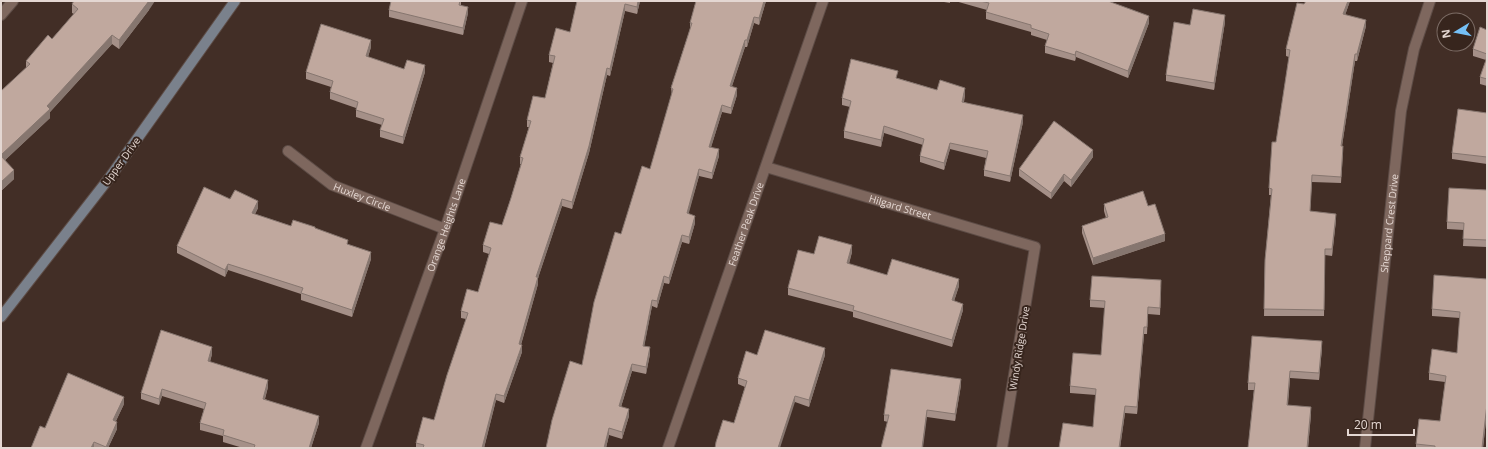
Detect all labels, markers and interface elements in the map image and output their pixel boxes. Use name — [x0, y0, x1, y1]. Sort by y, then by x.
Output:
north arrow — [1436, 12, 1476, 52]
text: N — [1437, 28, 1454, 40]
street label: Upper Drive — [99, 134, 143, 188]
street label: Sheppard Crest Drive — [1377, 173, 1401, 273]
street label: Orange Heights Lane — [423, 176, 469, 273]
street label: Huxley Circle — [331, 179, 393, 214]
street label: Feather Peak Drive — [725, 180, 767, 268]
street label: Hilgard Street — [867, 191, 933, 223]
street label: Windy Ridge Drive — [1005, 305, 1033, 391]
scale bar — [1348, 411, 1414, 437]
text: 20 m — [1354, 416, 1382, 433]

